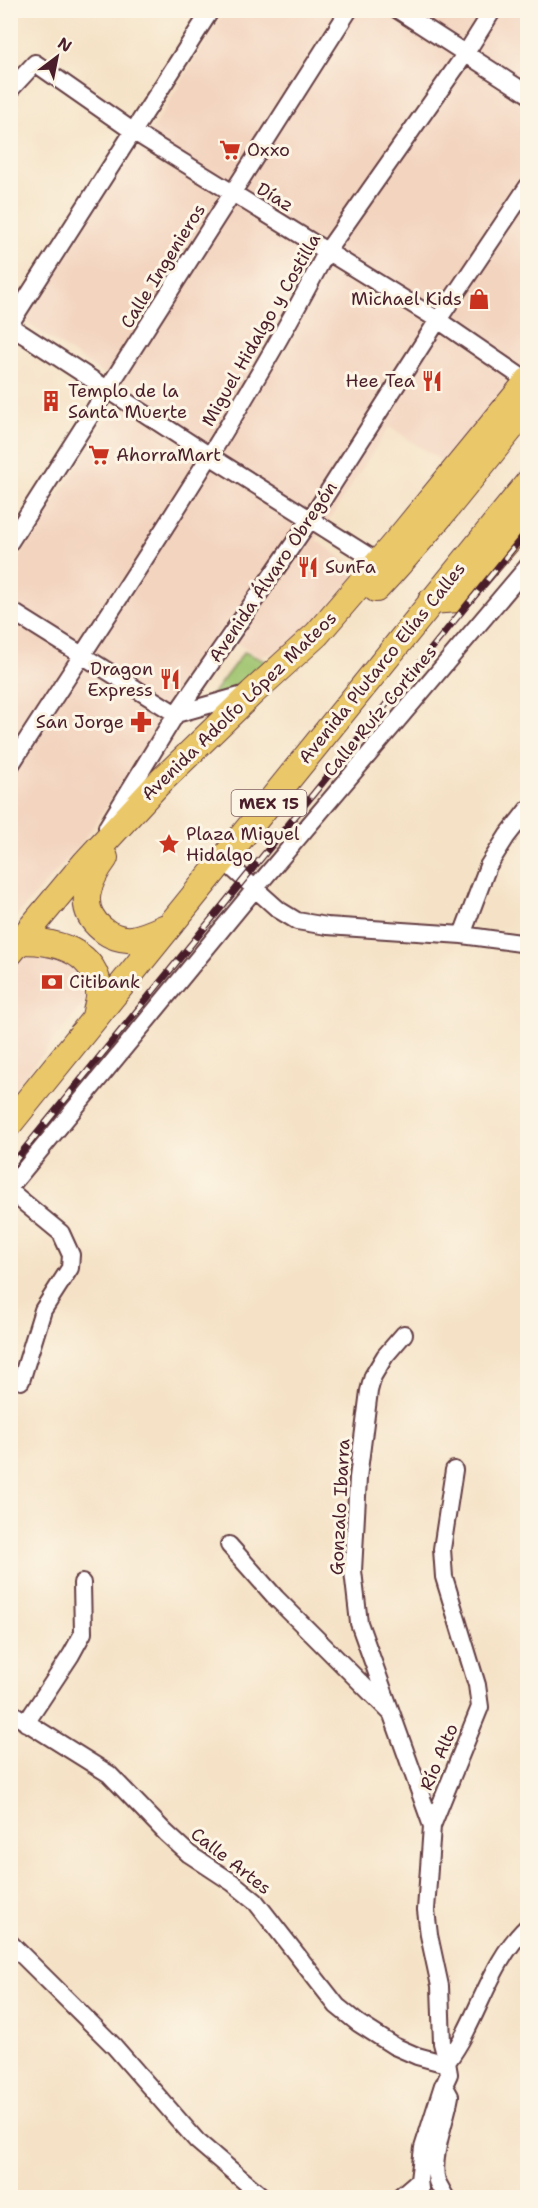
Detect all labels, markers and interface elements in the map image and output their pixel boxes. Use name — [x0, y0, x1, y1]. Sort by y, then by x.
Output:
north arrow — [27, 27, 87, 87]
text: N — [54, 32, 76, 57]
supermarket icon: Oxxo — [218, 138, 242, 162]
place label: Oxxo — [247, 138, 290, 162]
street label: Díaz — [252, 177, 298, 217]
street label: Calle Ingenieros — [115, 199, 211, 333]
street label: Miguel Hidalgo y Costilla — [196, 229, 326, 431]
place label: Michael Kids — [351, 287, 462, 311]
shop icon: Michael Kids — [467, 287, 491, 311]
place label: Hee Tea — [346, 369, 415, 393]
restaurant icon: Hee Tea — [420, 369, 444, 393]
place label: Templo de la Santa Muerte — [68, 379, 187, 424]
building icon: Templo de la Santa Muerte — [39, 389, 63, 413]
supermarket icon: AhorraMart — [87, 443, 111, 467]
place label: AhorraMart — [116, 443, 221, 467]
street label: Avenida Álvaro Obregón — [203, 477, 343, 667]
restaurant icon: SunFa — [296, 555, 320, 579]
place label: SunFa — [325, 555, 376, 579]
street label: Avenida Plutarco Elías Calles — [293, 557, 471, 769]
street label: Avenida Adolfo López Mateos — [136, 606, 342, 806]
street label: Calle Ruíz Cortines — [318, 640, 442, 782]
place label: Dragon Express — [88, 657, 153, 702]
restaurant icon: Dragon Express — [158, 667, 182, 691]
place label: San Jorge — [36, 710, 124, 734]
pharmacy icon: San Jorge — [129, 710, 153, 734]
road number: MEX 15 — [232, 790, 306, 816]
place label: Plaza Miguel Hidalgo — [186, 822, 300, 867]
place icon: Plaza Miguel Hidalgo — [157, 832, 181, 856]
bank icon: Citibank — [40, 970, 64, 994]
place label: Citibank — [69, 970, 140, 994]
street label: Gonzalo Ibarra — [324, 1438, 356, 1576]
street label: Río Alto — [414, 1720, 464, 1794]
street label: Calle Artes — [186, 1822, 276, 1900]

